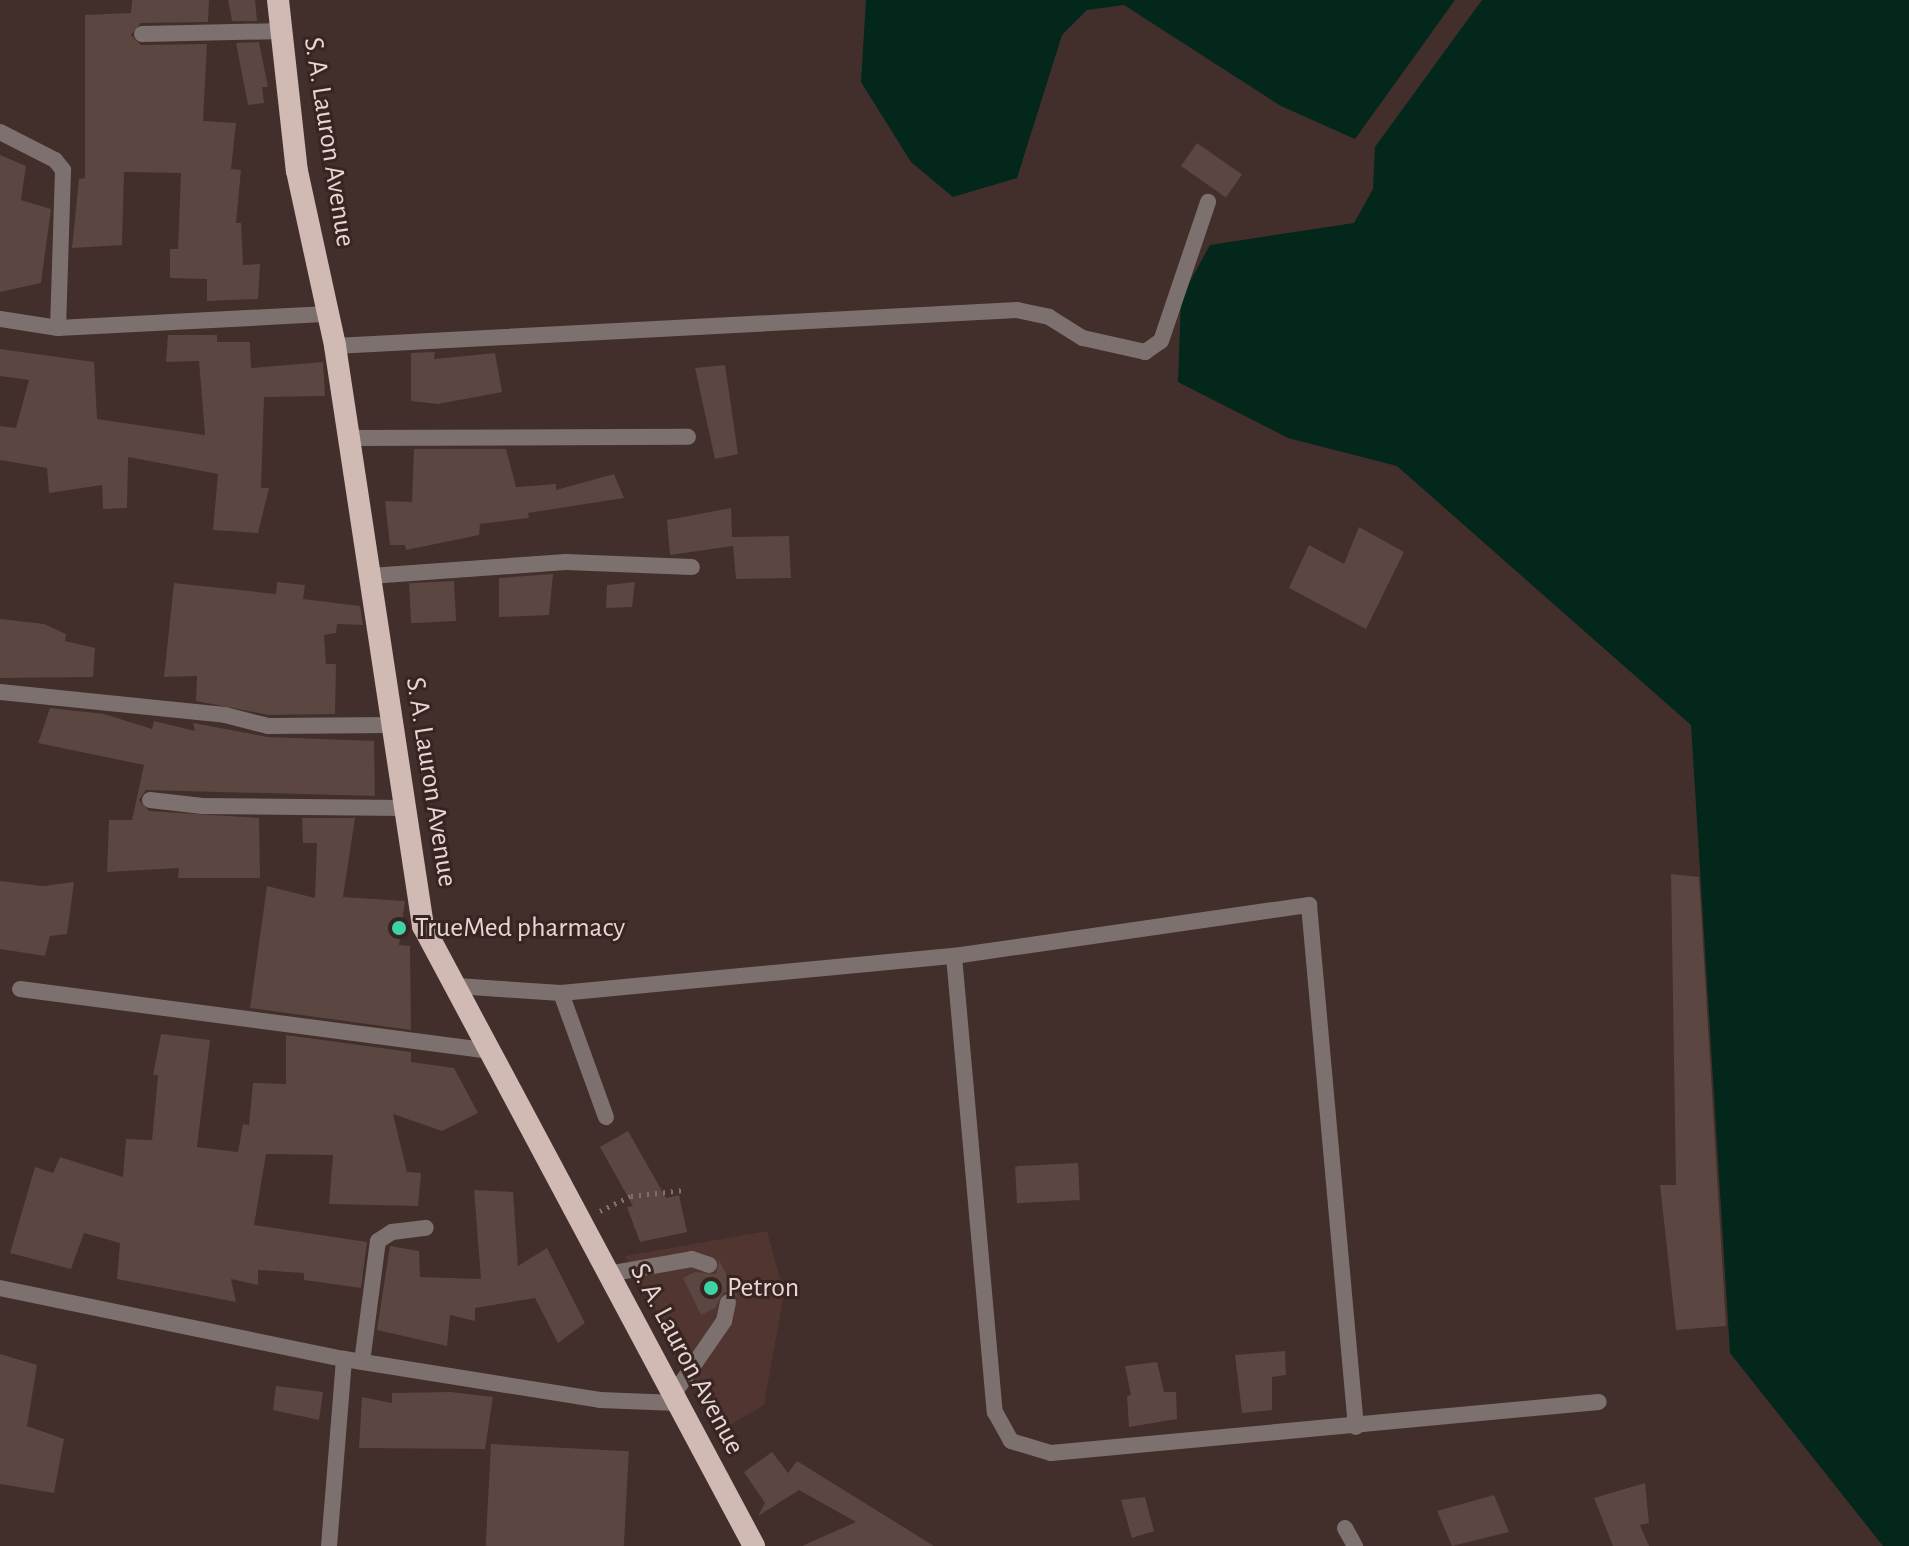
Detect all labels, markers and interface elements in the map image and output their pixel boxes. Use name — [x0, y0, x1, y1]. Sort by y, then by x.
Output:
street label: S. A. Lauron Avenue — [296, 35, 362, 249]
street label: S. A. Lauron Avenue — [398, 675, 464, 889]
place label: TrueMed pharmacy — [415, 911, 625, 945]
marker: TrueMed pharmacy — [390, 919, 408, 937]
street label: S. A. Lauron Avenue — [623, 1258, 751, 1460]
place label: Petron — [727, 1271, 799, 1305]
marker: Petron — [702, 1279, 720, 1297]

